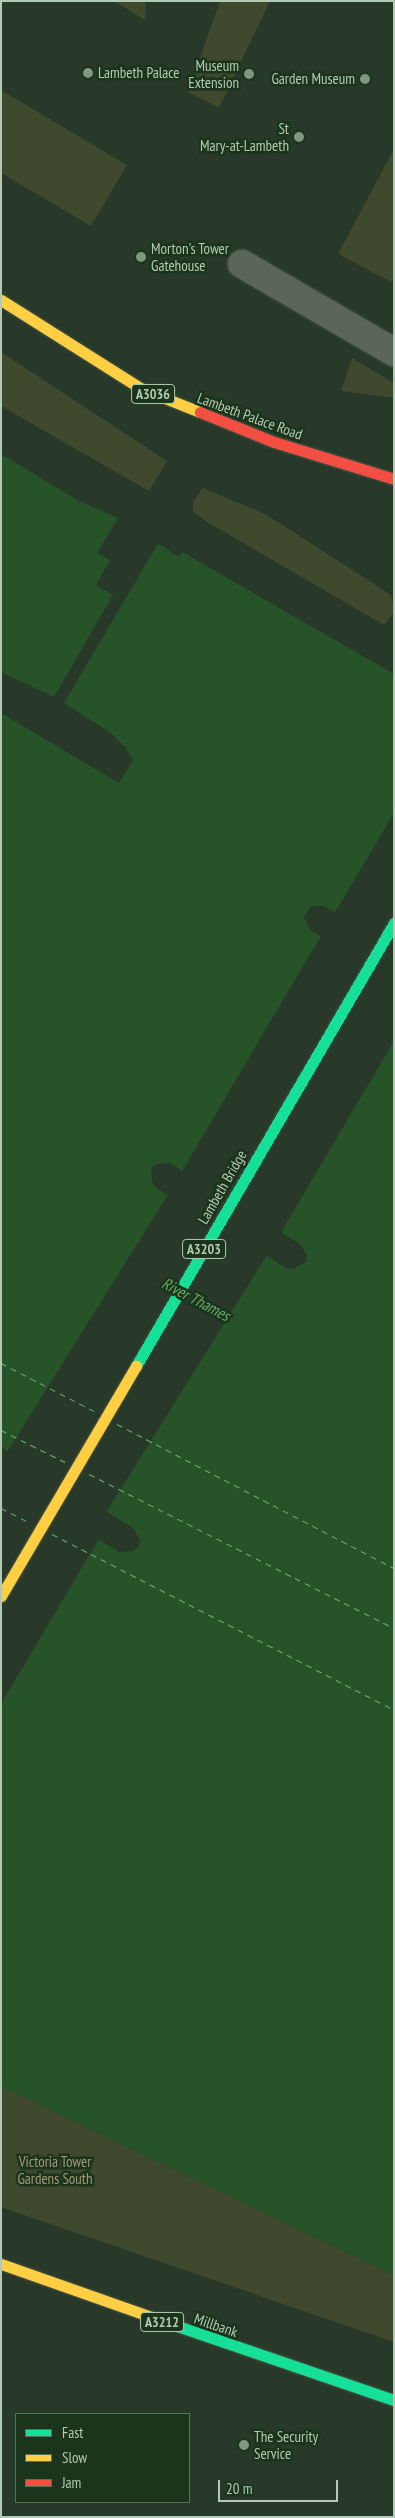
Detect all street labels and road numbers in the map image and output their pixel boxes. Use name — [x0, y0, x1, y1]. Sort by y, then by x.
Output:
road number: A3036 — [130, 382, 176, 406]
street label: Lambeth Palace Road — [195, 389, 305, 443]
street label: Lambeth Bridge — [194, 1147, 250, 1227]
road number: A3203 — [182, 1238, 226, 1260]
street label: Millbank — [192, 2309, 240, 2341]
road number: A3212 — [140, 2310, 184, 2334]

